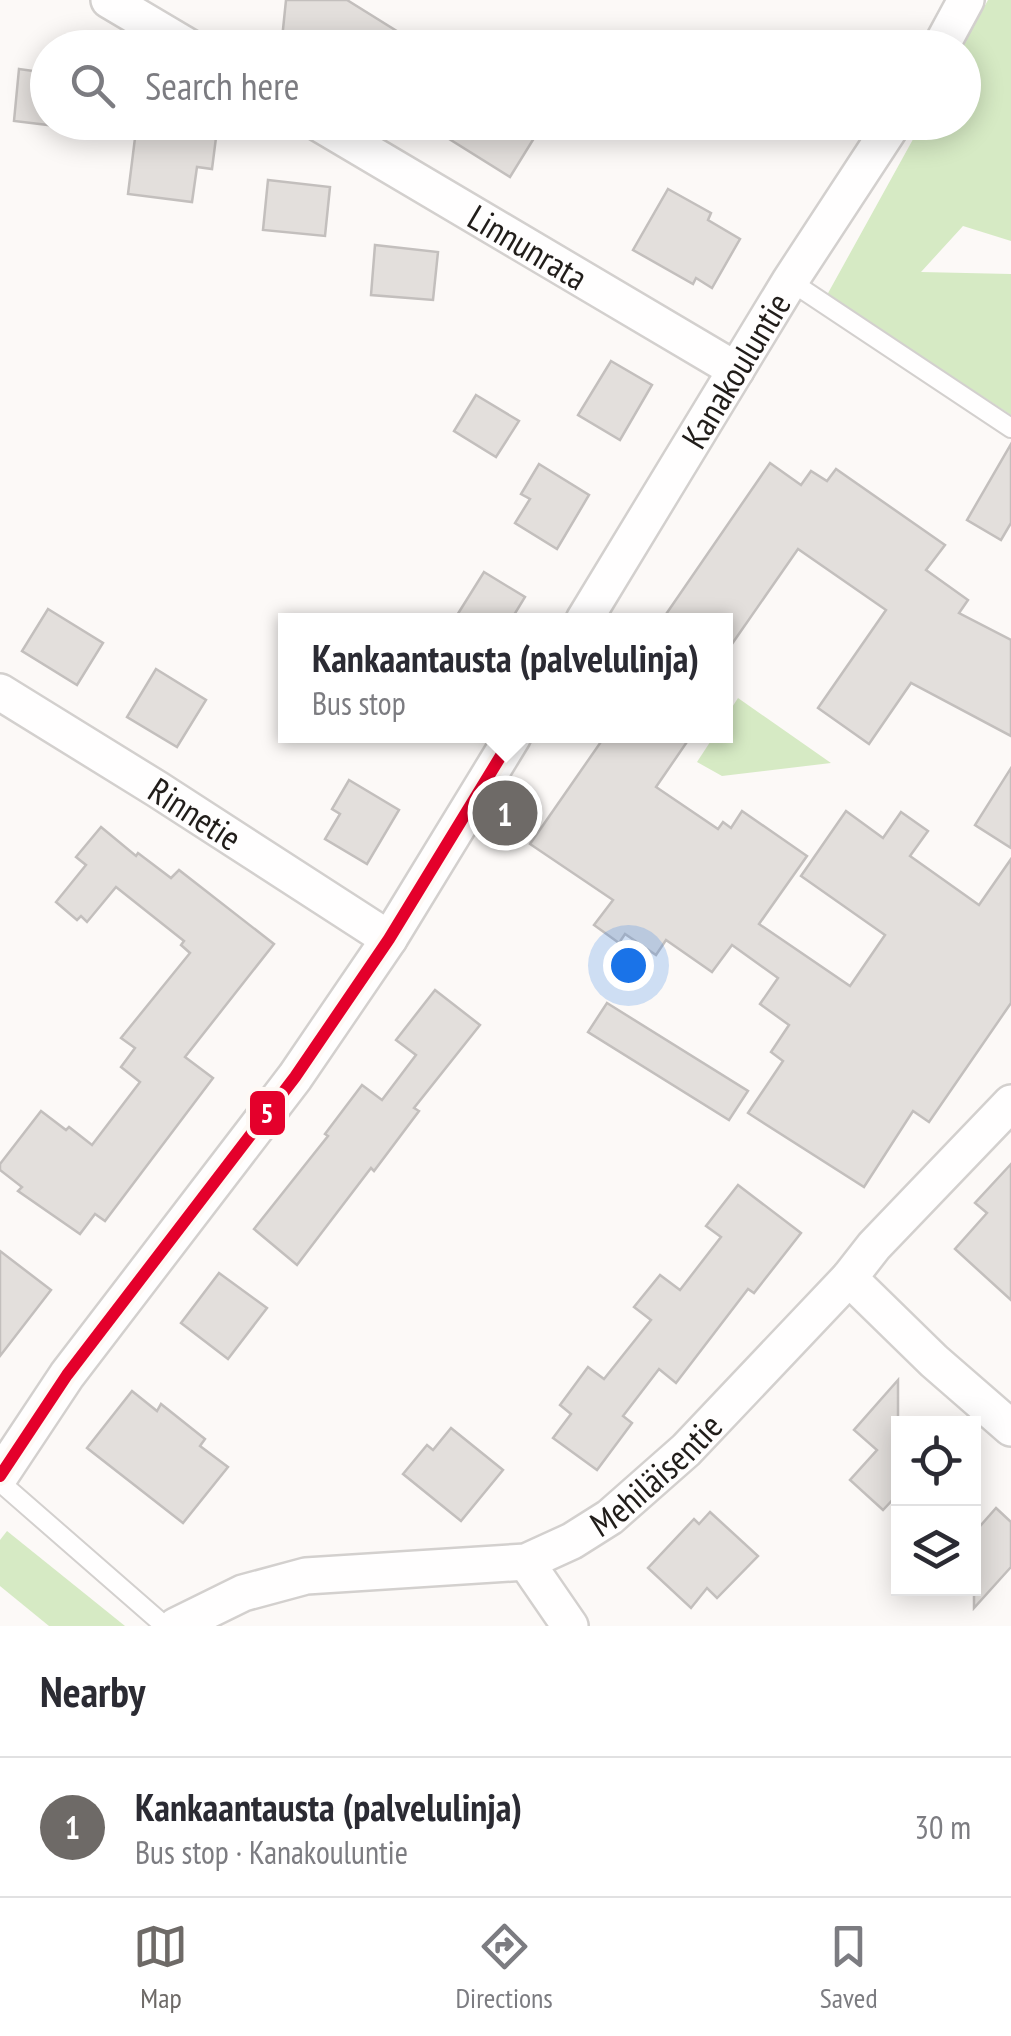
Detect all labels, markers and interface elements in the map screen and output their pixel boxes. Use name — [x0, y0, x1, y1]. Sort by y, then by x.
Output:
search box — [30, 30, 981, 140]
icon: search — [65, 58, 120, 113]
text: Search here — [145, 61, 299, 110]
street label: Linnunrata — [460, 194, 596, 300]
street label: Kanakouluntie — [671, 284, 800, 457]
popup — [278, 613, 733, 743]
text: Kankaantausta (palvelulinja) — [312, 633, 699, 682]
text: Bus stop — [312, 682, 406, 724]
street label: Rinnetie — [140, 767, 250, 861]
pin: 1 — [472, 776, 538, 850]
your location — [603, 940, 654, 991]
line badge: 5 — [248, 1089, 287, 1137]
text: 5 — [260, 1094, 274, 1131]
street label: Mehiläisentie — [581, 1403, 732, 1547]
map controls — [891, 1416, 981, 1596]
button: locate — [891, 1416, 981, 1506]
button: layers — [891, 1506, 981, 1596]
text: Nearby — [40, 1664, 145, 1719]
text: Kankaantausta (palvelulinja) — [135, 1782, 522, 1831]
text: 1 — [65, 1806, 80, 1848]
text: 30 m — [915, 1806, 971, 1848]
text: Bus stop · Kanakouluntie — [135, 1831, 408, 1873]
tab: Map — [133, 1919, 188, 2016]
tab: Directions — [455, 1919, 553, 2016]
tab: Saved — [820, 1919, 878, 2016]

